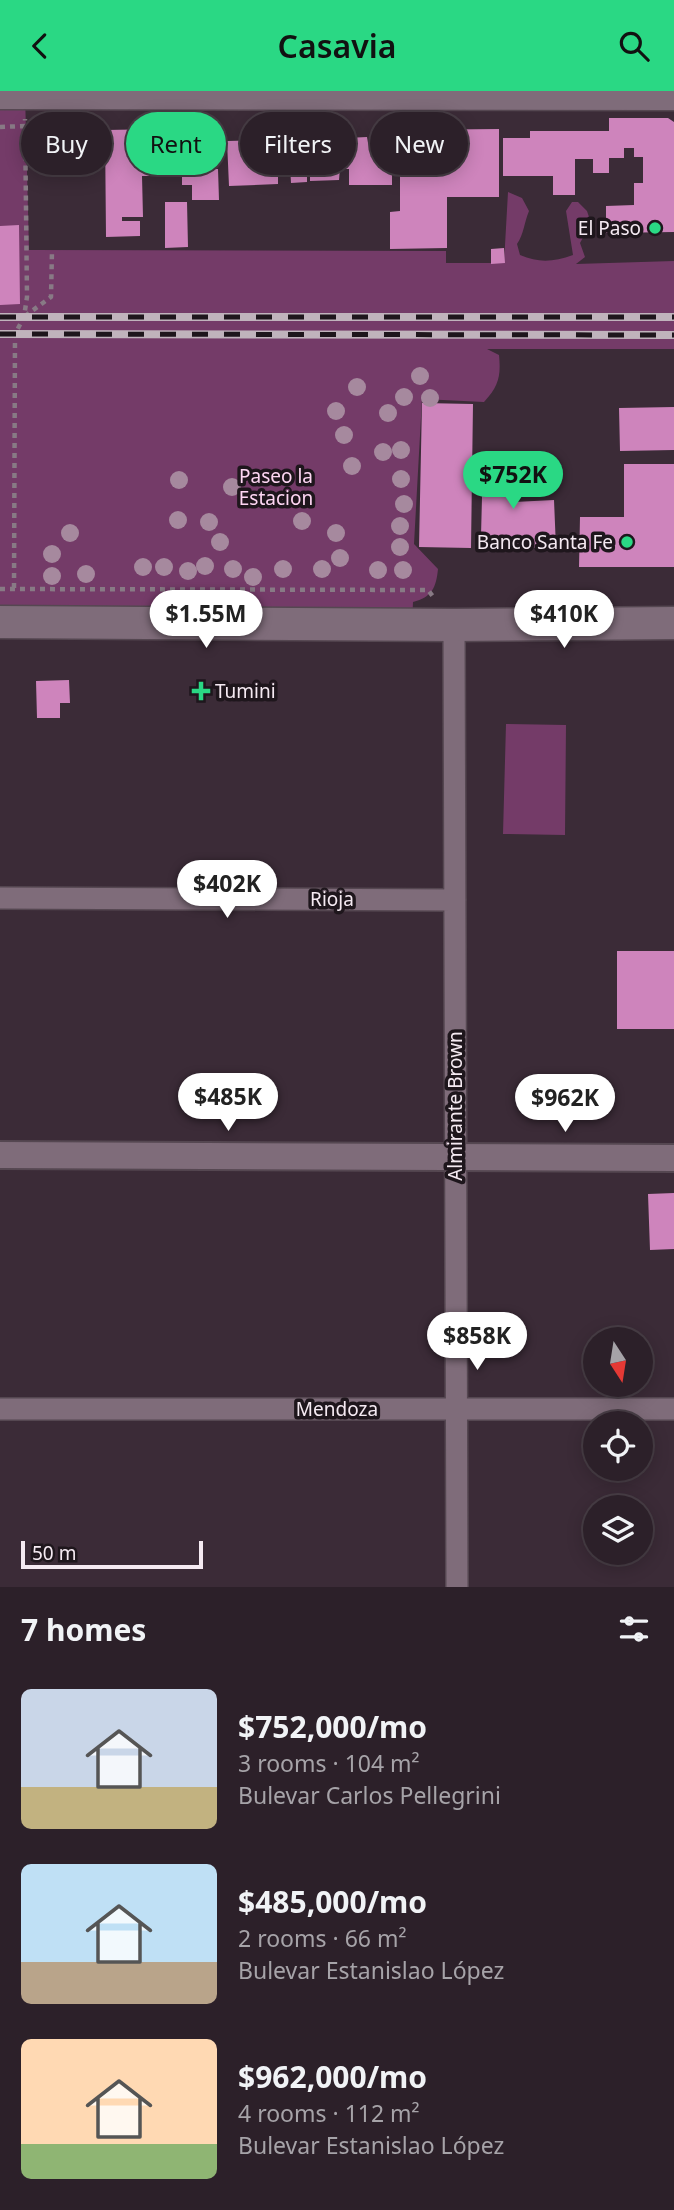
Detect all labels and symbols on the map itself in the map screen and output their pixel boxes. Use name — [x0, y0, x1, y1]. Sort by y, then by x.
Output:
place label: El Paso — [578, 215, 641, 241]
marker: El Paso — [647, 220, 663, 236]
pin: $752K — [464, 451, 562, 511]
park label: Paseo la Estacion — [239, 463, 313, 511]
place label: Banco Santa Fe — [477, 529, 613, 555]
marker: Banco Santa Fe — [619, 534, 635, 550]
pin: $1.55M — [149, 591, 263, 650]
pin: $410K — [515, 591, 613, 650]
place label: Tumini — [215, 678, 276, 704]
marker: Tumini — [193, 683, 209, 699]
pin: $402K — [178, 861, 276, 920]
street label: Rioja — [310, 886, 354, 912]
street label: Almirante Brown — [442, 1031, 468, 1181]
pin: $485K — [179, 1073, 277, 1133]
pin: $962K — [516, 1075, 614, 1134]
pin: $858K — [428, 1313, 526, 1372]
north arrow — [583, 1327, 653, 1397]
street label: Mendoza — [296, 1396, 378, 1422]
scale bar — [21, 1538, 203, 1570]

